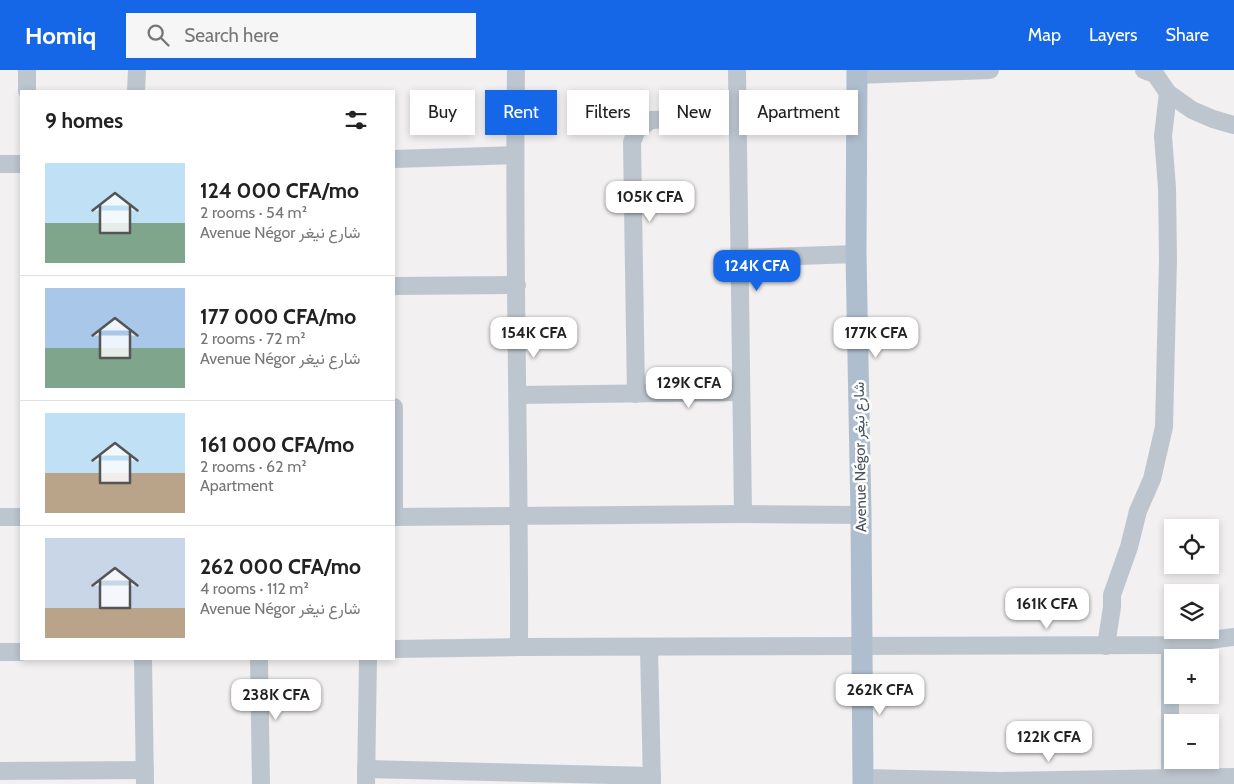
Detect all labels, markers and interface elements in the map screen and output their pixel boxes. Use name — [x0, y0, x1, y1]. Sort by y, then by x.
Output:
search box — [126, 13, 476, 58]
text: Homiq — [25, 21, 96, 50]
icon: search — [144, 21, 172, 49]
text: Search here — [184, 24, 279, 47]
text: Map — [1028, 24, 1061, 46]
text: Layers — [1089, 24, 1138, 46]
text: Share — [1166, 24, 1209, 46]
chip: Buy — [410, 90, 475, 135]
chip: Rent — [485, 90, 557, 135]
chip: Filters — [567, 90, 649, 135]
chip: New — [659, 90, 729, 135]
chip: Apartment — [739, 90, 858, 135]
icon: filters — [342, 106, 370, 134]
text: 9 homes — [45, 108, 123, 133]
text: 124 000 CFA/mo — [200, 178, 359, 203]
pin: 105K CFA — [598, 180, 702, 223]
icon: home — [85, 183, 145, 243]
text: 105K CFA — [617, 187, 683, 206]
text: 2 rooms · 54 m² — [200, 203, 307, 222]
text: Avenue Négor شارع نيغر — [200, 223, 360, 242]
pin: 124K CFA — [705, 250, 809, 292]
text: 124K CFA — [724, 256, 790, 275]
text: 177 000 CFA/mo — [200, 304, 356, 329]
icon: home — [85, 308, 145, 368]
pin: 154K CFA — [482, 316, 586, 359]
pin: 177K CFA — [824, 316, 928, 359]
text: 154K CFA — [501, 323, 567, 342]
text: 177K CFA — [844, 323, 908, 342]
text: 2 rooms · 72 m² — [200, 329, 305, 348]
text: Avenue Négor شارع نيغر — [200, 349, 360, 368]
pin: 129K CFA — [637, 366, 741, 409]
text: 129K CFA — [657, 373, 721, 392]
street label: Avenue Négor شارع نيغر — [850, 381, 872, 532]
text: 161 000 CFA/mo — [200, 432, 354, 457]
icon: home — [85, 433, 145, 493]
text: 2 rooms · 62 m² — [200, 457, 307, 476]
text: Apartment — [200, 476, 273, 495]
map controls — [1164, 519, 1219, 769]
button: locate — [1164, 519, 1219, 574]
text: 262 000 CFA/mo — [200, 554, 361, 579]
icon: home — [85, 558, 145, 618]
text: 4 rooms · 112 m² — [200, 579, 309, 598]
button: layers — [1164, 584, 1219, 639]
pin: 161K CFA — [995, 588, 1099, 630]
text: 161K CFA — [1016, 594, 1078, 613]
text: Avenue Négor شارع نيغر — [200, 599, 360, 618]
button: + — [1164, 649, 1219, 704]
pin: 262K CFA — [828, 674, 932, 716]
pin: 238K CFA — [224, 678, 328, 721]
text: 262K CFA — [847, 680, 913, 699]
text: 238K CFA — [242, 685, 310, 704]
button: − — [1164, 714, 1219, 769]
pin: 122K CFA — [997, 720, 1101, 763]
text: 122K CFA — [1017, 727, 1081, 746]

